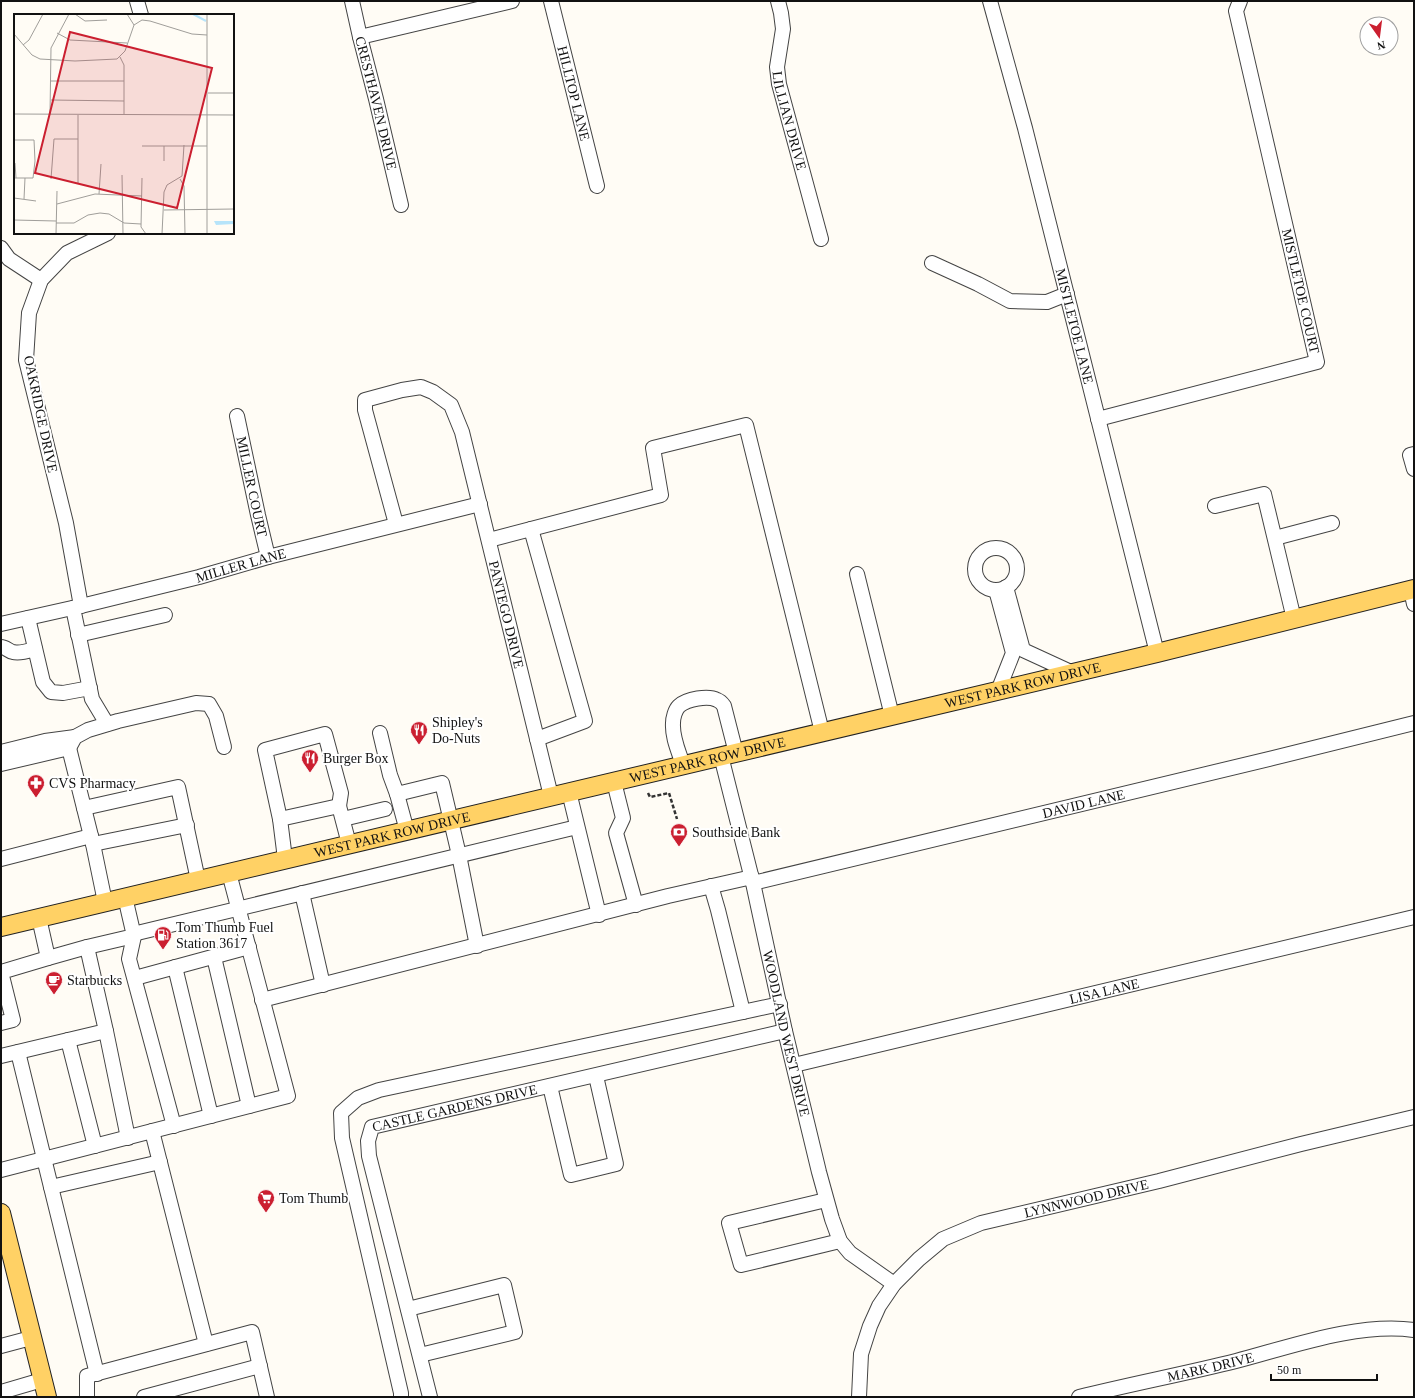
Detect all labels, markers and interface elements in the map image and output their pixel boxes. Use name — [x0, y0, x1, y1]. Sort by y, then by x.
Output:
inset map — [14, 14, 234, 234]
north arrow — [1359, 16, 1399, 56]
street label: CRESTHAVEN DRIVE — [352, 35, 399, 172]
text: N — [1376, 39, 1387, 52]
street label: HILLTOP LANE — [554, 44, 592, 142]
street label: LILLIAN DRIVE — [770, 70, 809, 172]
street label: MISTLETOE COURT — [1279, 227, 1322, 355]
street label: MISTLETOE LANE — [1053, 267, 1096, 386]
street label: OAKRIDGE DRIVE — [21, 354, 60, 474]
street label: MILLER COURT — [233, 435, 270, 539]
street label: MILLER LANE — [194, 546, 288, 586]
street label: PANTEGO DRIVE — [486, 559, 527, 670]
street label: WEST PARK ROW DRIVE — [943, 660, 1102, 711]
place label: Shipley's Do-Nuts — [432, 715, 483, 746]
restaurant icon: Shipley's Do-Nuts — [409, 720, 429, 745]
street label: WEST PARK ROW DRIVE — [628, 734, 787, 786]
restaurant icon: Burger Box — [300, 748, 320, 773]
place label: Burger Box — [323, 751, 388, 766]
pharmacy icon: CVS Pharmacy — [26, 773, 46, 798]
place label: CVS Pharmacy — [49, 776, 136, 791]
street label: DAVID LANE — [1041, 787, 1126, 821]
street label: WEST PARK ROW DRIVE — [313, 809, 472, 860]
bank icon: Southside Bank — [669, 822, 689, 847]
place label: Southside Bank — [692, 825, 780, 840]
place label: Tom Thumb Fuel Station 3617 — [176, 920, 274, 951]
fuel station icon: Tom Thumb Fuel Station 3617 — [153, 925, 173, 950]
street label: WOODLAND WEST DRIVE — [760, 949, 812, 1118]
cafe icon: Starbucks — [44, 970, 64, 995]
place label: Starbucks — [67, 973, 122, 988]
street label: LISA LANE — [1068, 976, 1141, 1007]
street label: CASTLE GARDENS DRIVE — [371, 1082, 539, 1135]
street label: LYNNWOOD DRIVE — [1023, 1177, 1150, 1221]
supermarket icon: Tom Thumb — [256, 1188, 276, 1213]
place label: Tom Thumb — [279, 1191, 348, 1206]
street label: MARK DRIVE — [1166, 1350, 1255, 1385]
scale bar — [1271, 1356, 1377, 1382]
text: 50 m — [1277, 1363, 1302, 1377]

